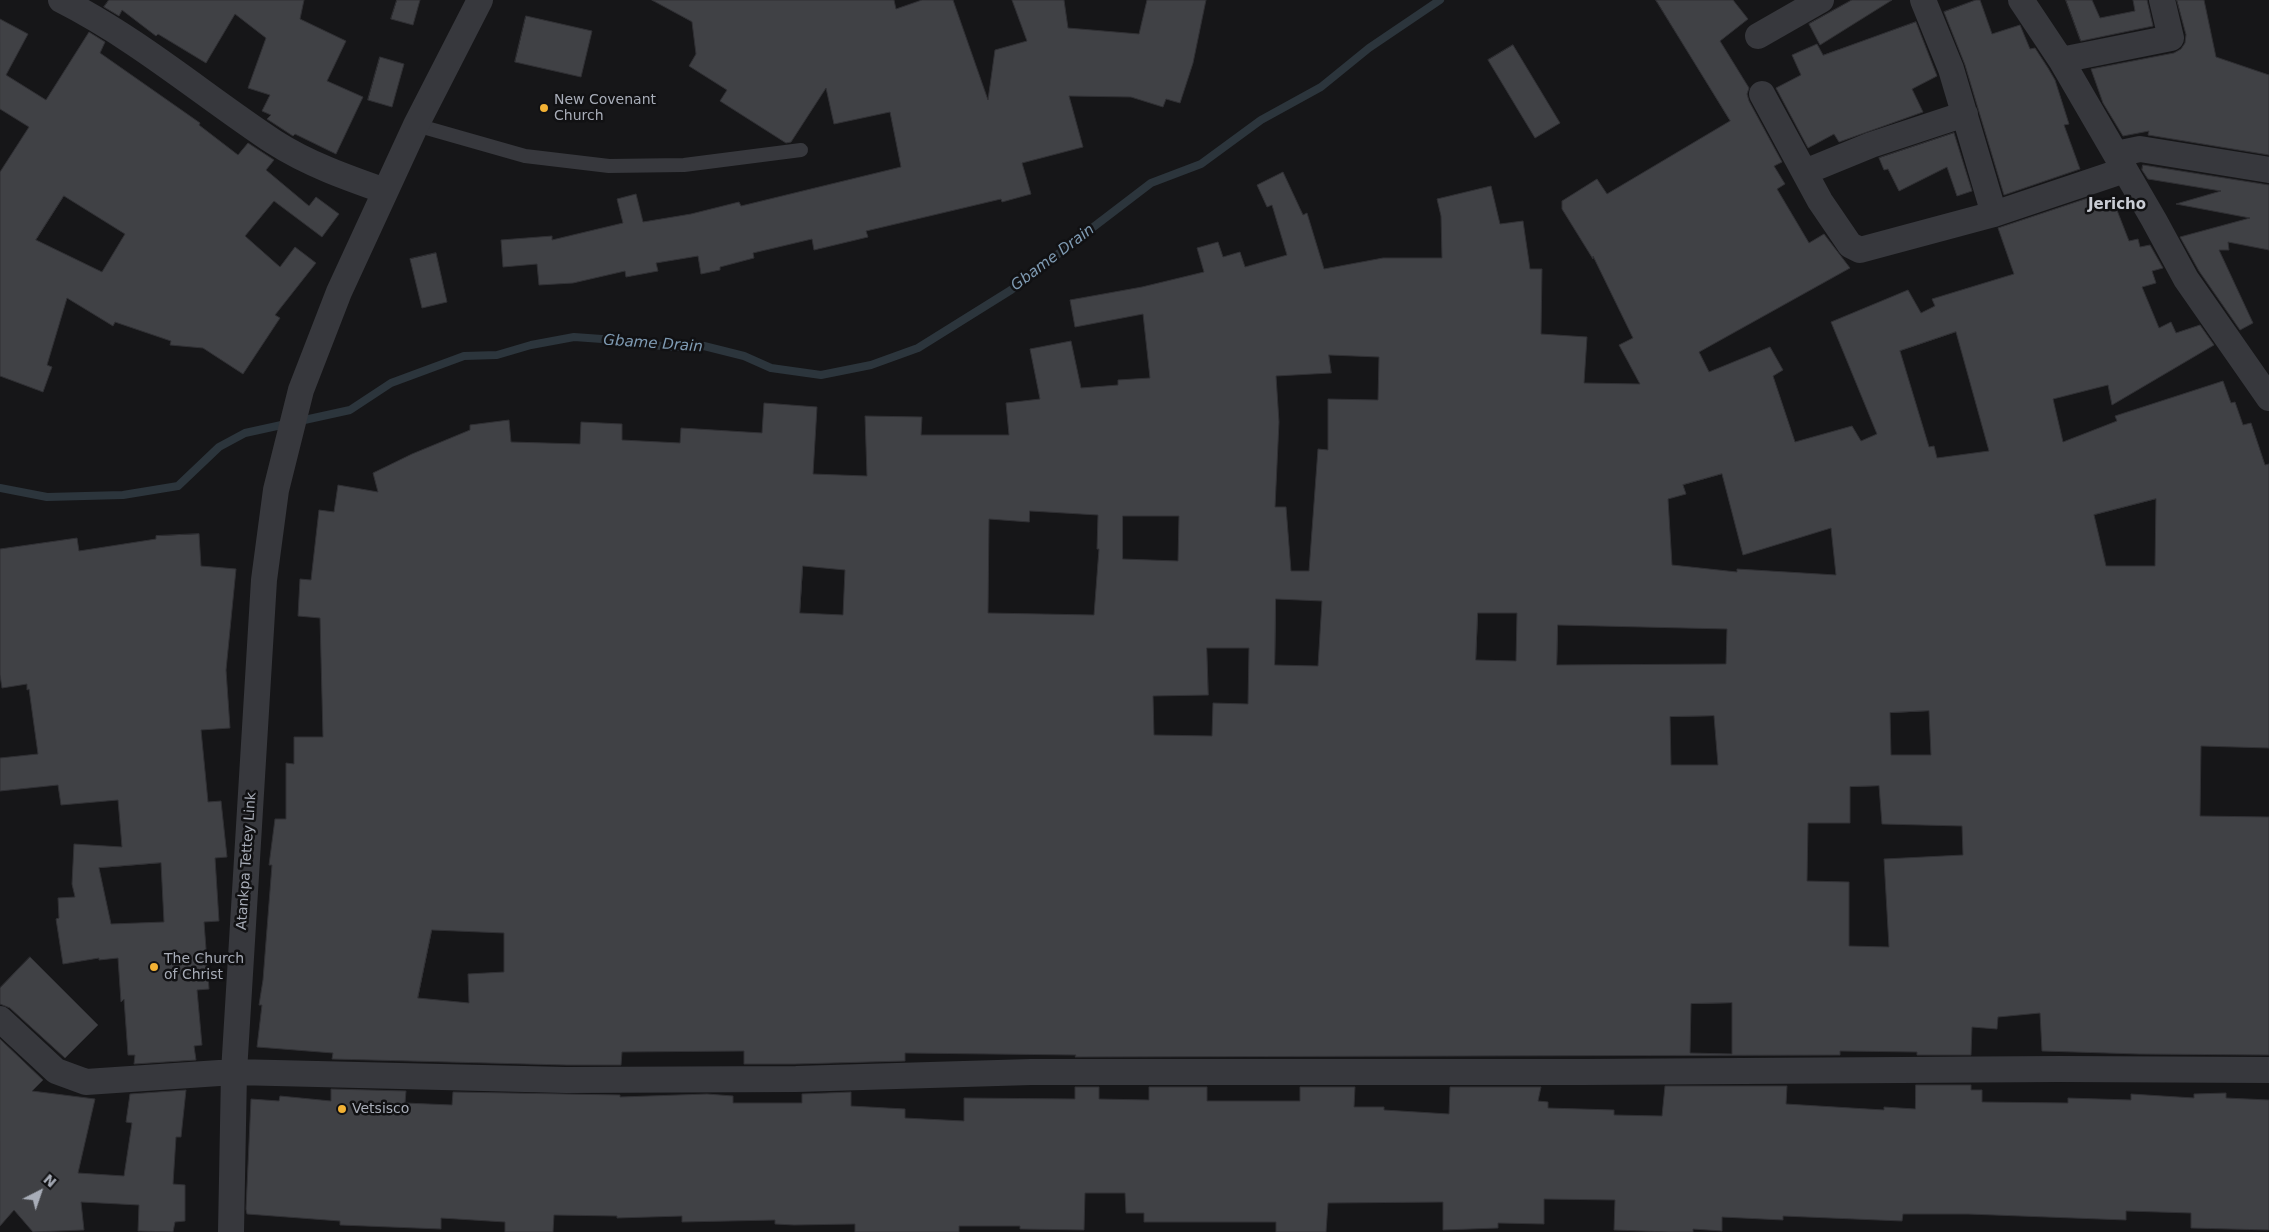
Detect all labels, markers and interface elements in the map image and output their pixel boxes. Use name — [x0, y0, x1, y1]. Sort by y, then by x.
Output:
place label: New Covenant Church — [554, 92, 656, 124]
marker: New Covenant Church — [538, 102, 550, 114]
district label: Jericho — [2088, 196, 2146, 214]
water label: Gbame Drain — [1008, 221, 1098, 295]
water label: Gbame Drain — [603, 332, 703, 356]
street label: Atankpa Tettey Link — [234, 792, 260, 930]
place label: The Church of Christ — [164, 951, 244, 984]
marker: The Church of Christ — [148, 961, 160, 973]
place label: Vetsisco — [352, 1101, 409, 1117]
marker: Vetsisco — [336, 1103, 348, 1115]
north arrow — [15, 1167, 65, 1217]
text: N — [40, 1171, 60, 1191]

